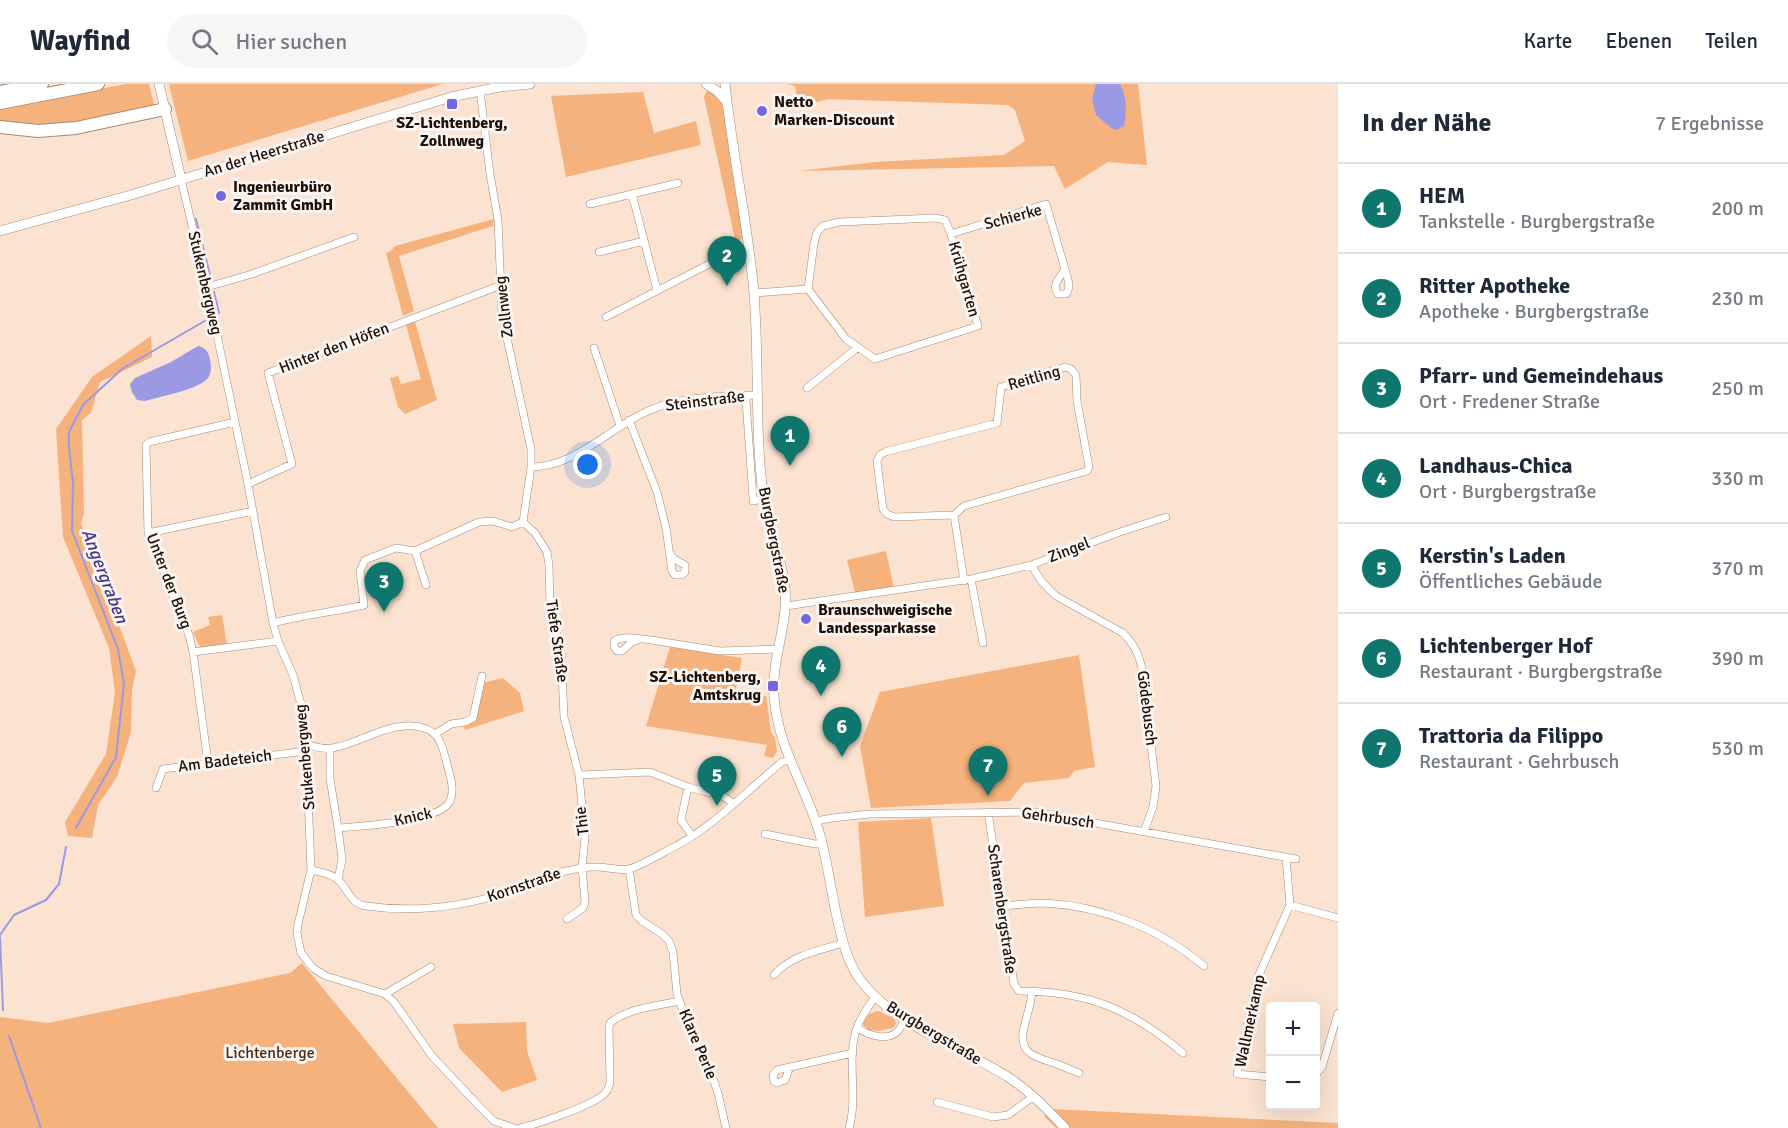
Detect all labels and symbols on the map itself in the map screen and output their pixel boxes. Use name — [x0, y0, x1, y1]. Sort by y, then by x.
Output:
place label: Netto Marken-Discount — [774, 92, 895, 130]
marker: SZ-Lichtenberg, Zollnweg — [445, 97, 459, 111]
marker: Netto Marken-Discount — [755, 104, 769, 118]
place label: SZ-Lichtenberg, Zollnweg — [396, 113, 508, 151]
street label: An der Heerstraße — [201, 126, 327, 182]
place label: Ingenieurbüro Zammit GmbH — [233, 177, 333, 215]
marker: Ingenieurbüro Zammit GmbH — [214, 189, 228, 203]
street label: Schierke — [982, 200, 1044, 234]
street label: Stukenbergweg — [183, 229, 227, 337]
pin: 2 — [708, 236, 746, 286]
street label: Krühgarten — [944, 239, 984, 319]
street label: Zollnweg — [490, 275, 518, 339]
street label: Hinter den Höfen — [276, 318, 392, 378]
street label: Reitling — [1006, 361, 1062, 395]
street label: Steinstraße — [664, 386, 746, 416]
pin: 1 — [770, 416, 810, 466]
your location — [573, 450, 602, 479]
street label: Burgbergstraße — [754, 485, 794, 595]
water label: Angergraben — [77, 526, 133, 627]
street label: Unter der Burg — [142, 530, 196, 632]
street label: Zingel — [1045, 533, 1093, 567]
pin: 3 — [364, 562, 404, 612]
street label: Tiefe Straße — [541, 598, 573, 684]
place label: Braunschweigische Landessparkasse — [818, 600, 952, 638]
marker: Braunschweigische Landessparkasse — [799, 612, 813, 626]
pin: 4 — [802, 646, 840, 696]
place label: SZ-Lichtenberg, Amtskrug — [650, 667, 761, 705]
street label: Gödebusch — [1132, 669, 1162, 747]
marker: SZ-Lichtenberg, Amtskrug — [766, 679, 780, 693]
street label: Stukenbergweg — [290, 703, 320, 811]
pin: 6 — [822, 708, 862, 757]
street label: Am Badeteich — [177, 745, 273, 777]
pin: 7 — [968, 746, 1008, 796]
pin: 5 — [698, 756, 736, 806]
street label: Knick — [392, 803, 434, 831]
street label: Gehrbusch — [1020, 803, 1096, 833]
street label: Thie — [570, 805, 594, 837]
street label: Scharenbergstraße — [983, 843, 1021, 975]
street label: Kornstraße — [484, 863, 564, 907]
street label: Wallmerkamp — [1230, 973, 1270, 1069]
street label: Burgbergstraße — [883, 997, 985, 1069]
street label: Klare Perle — [674, 1006, 722, 1082]
park label: Lichtenberge — [225, 1043, 315, 1063]

